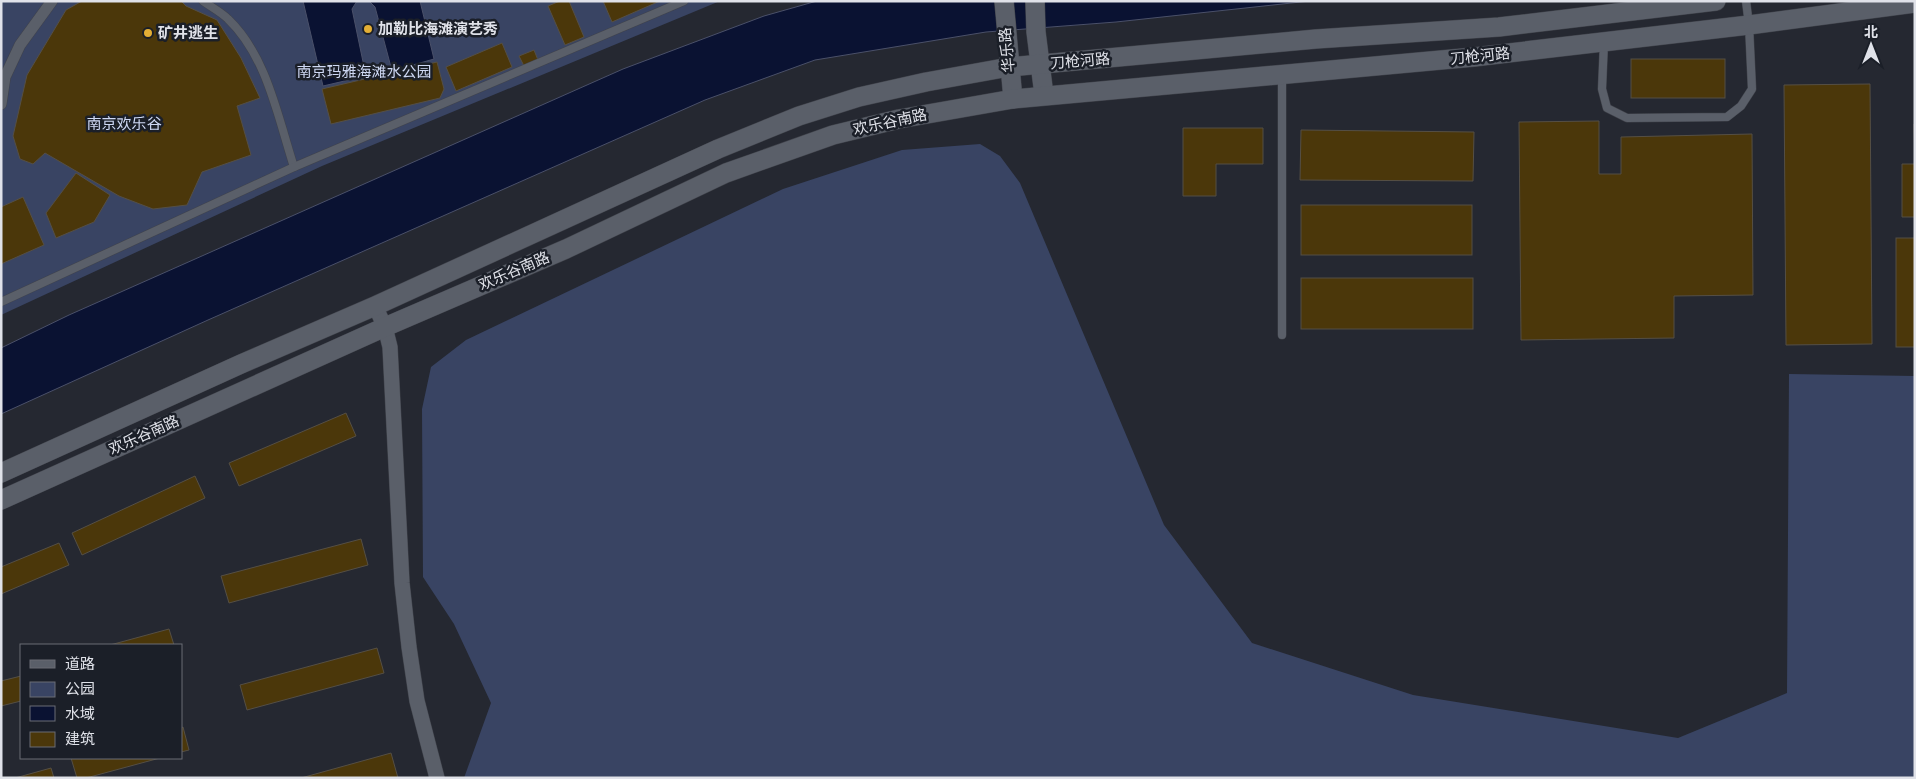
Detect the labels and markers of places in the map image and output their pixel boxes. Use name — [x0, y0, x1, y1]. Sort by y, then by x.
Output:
place label: 加勒比海滩演艺秀 — [378, 19, 498, 38]
place label: 矿井逃生 — [158, 23, 218, 42]
marker: 加勒比海滩演艺秀 — [362, 23, 374, 35]
marker: 矿井逃生 — [142, 27, 154, 39]

